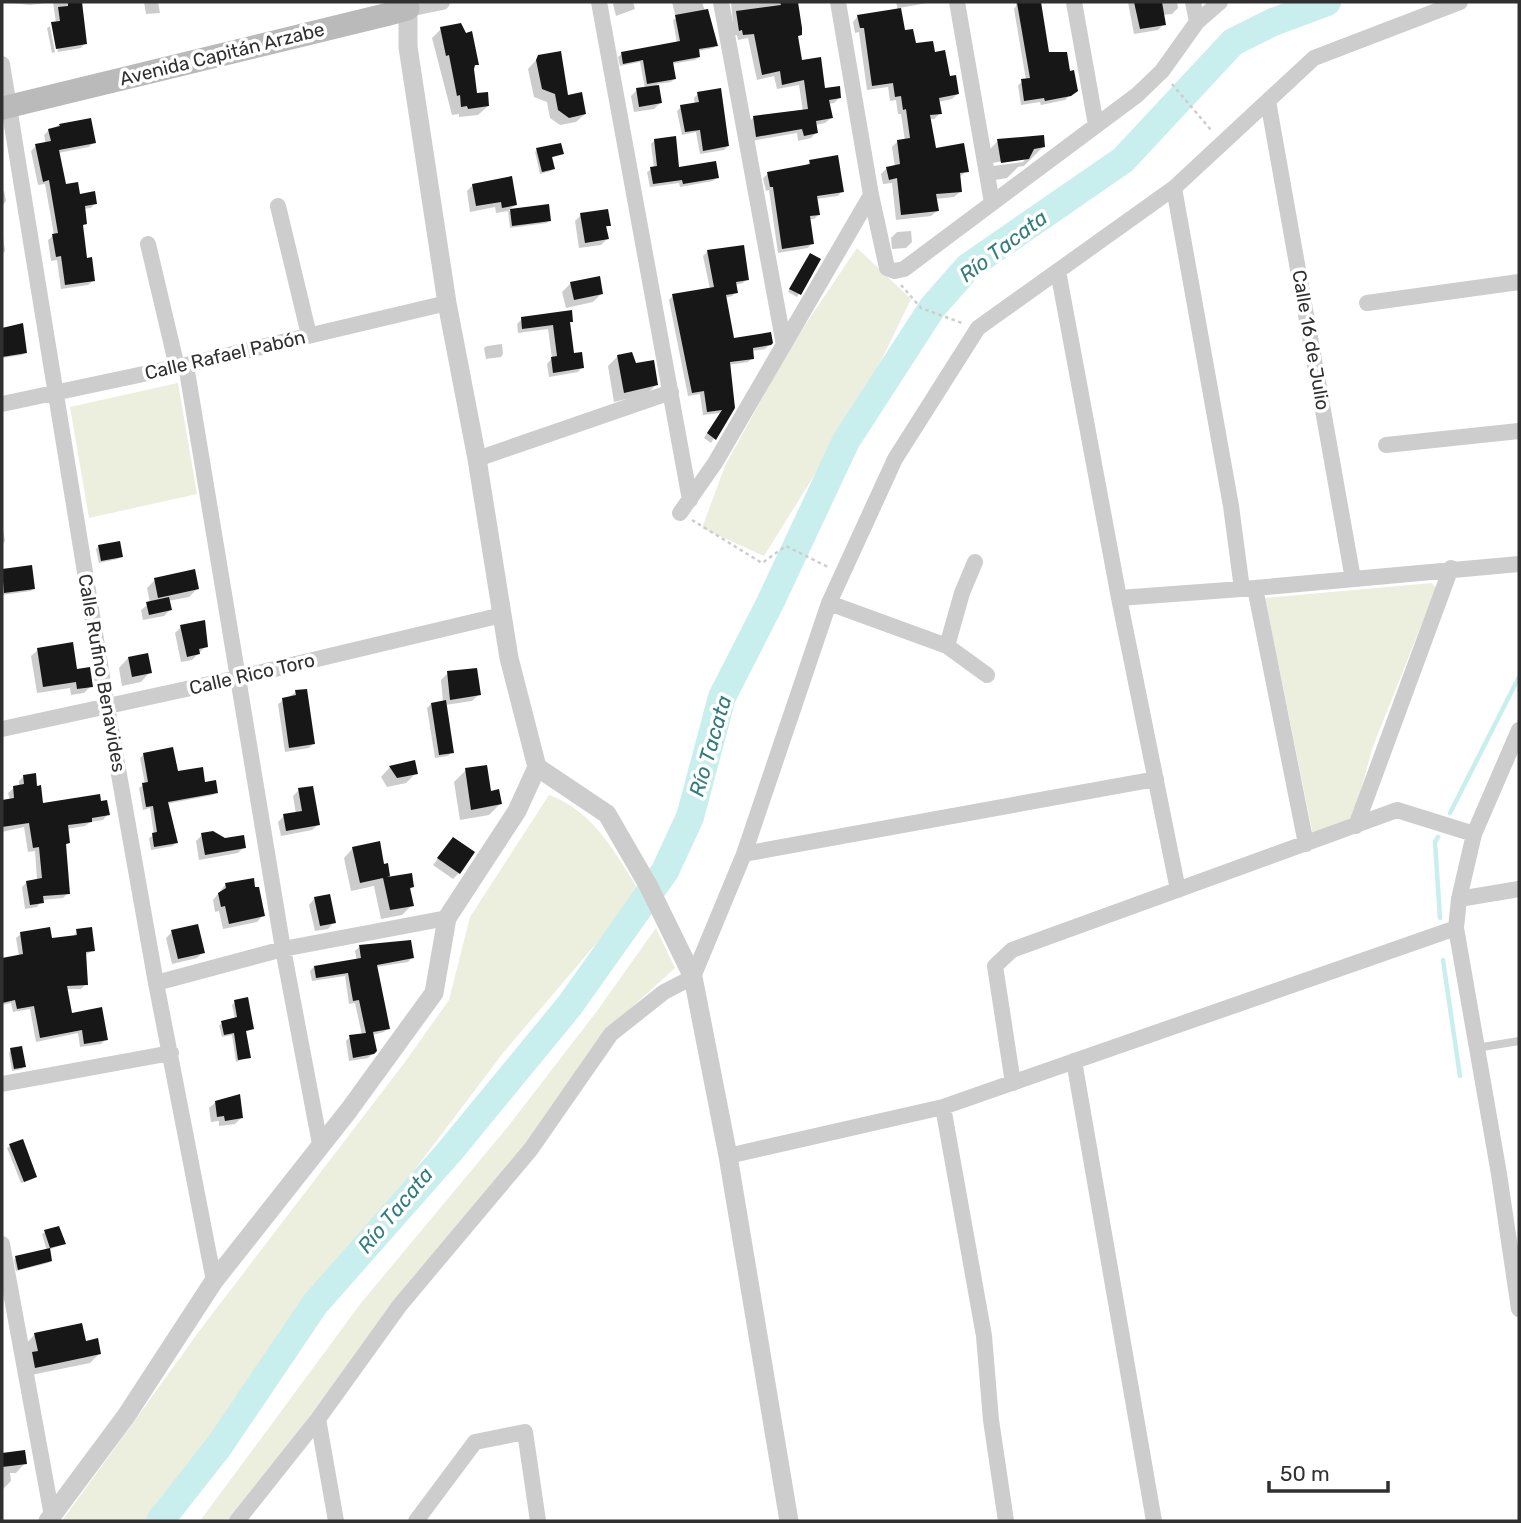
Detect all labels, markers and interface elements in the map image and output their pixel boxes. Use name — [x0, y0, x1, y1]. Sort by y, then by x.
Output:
street label: Avenida Capitán Arzabe — [117, 17, 327, 91]
water label: Río Tacata — [954, 205, 1052, 287]
street label: Calle 16 de Julio — [1287, 268, 1335, 412]
street label: Calle Rafael Pabón — [142, 325, 308, 385]
street label: Calle Rufino Benavides — [73, 572, 131, 774]
street label: Calle Rico Toro — [187, 648, 317, 700]
water label: Río Tacata — [684, 693, 736, 799]
water label: Río Tacata — [352, 1162, 438, 1258]
scale bar — [1269, 1450, 1388, 1494]
text: 50 m — [1280, 1461, 1330, 1486]

